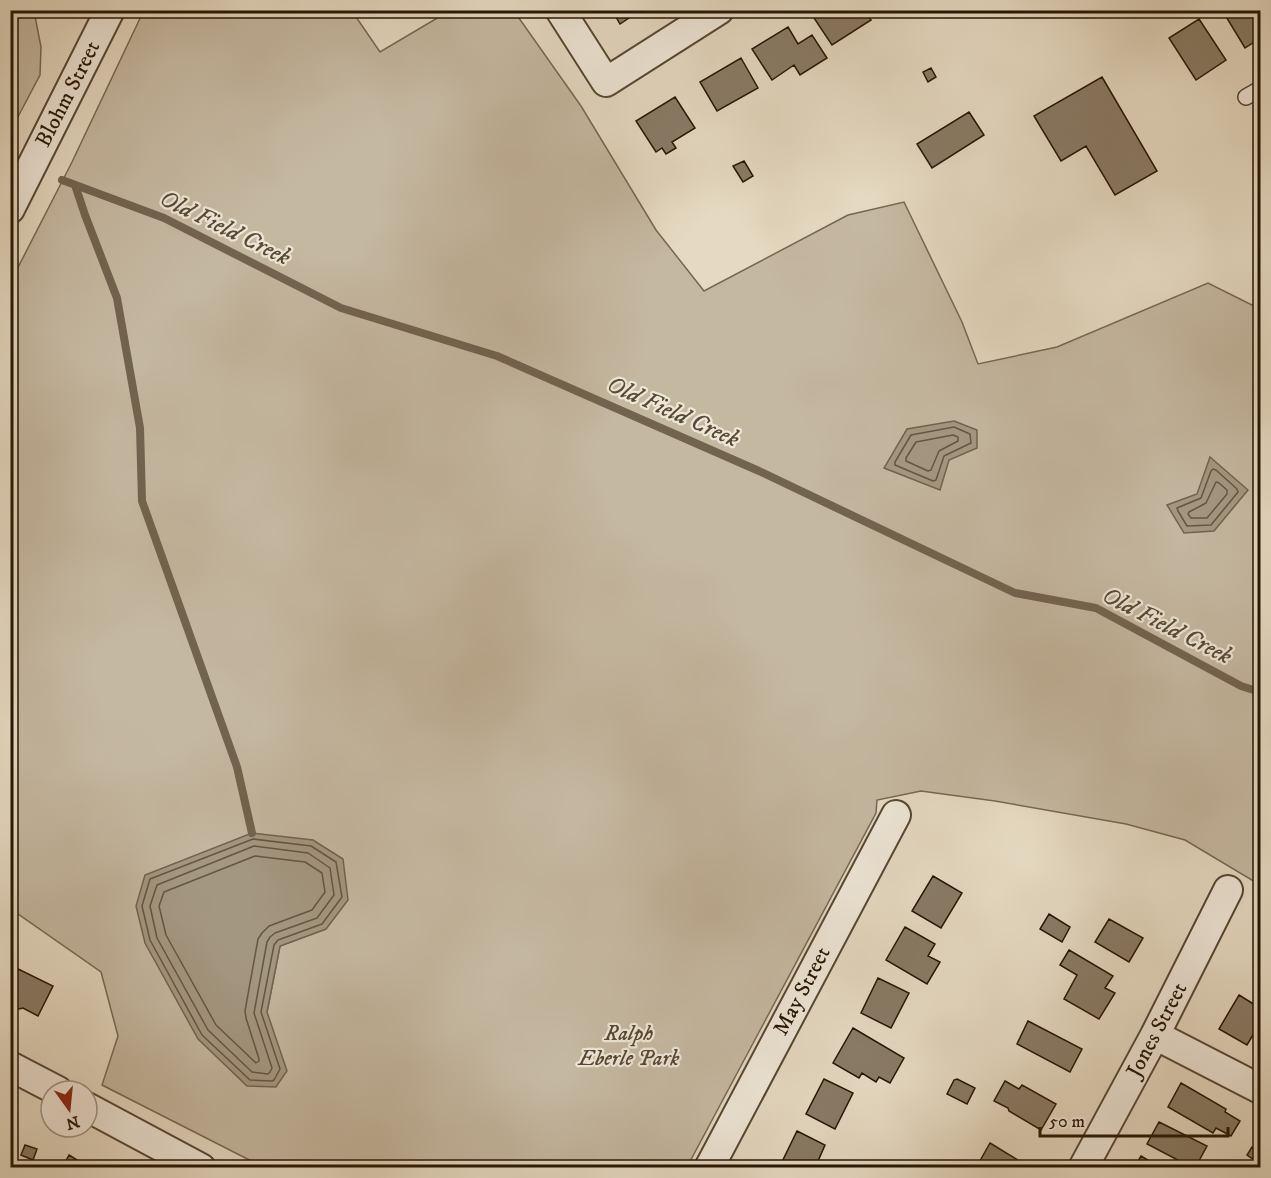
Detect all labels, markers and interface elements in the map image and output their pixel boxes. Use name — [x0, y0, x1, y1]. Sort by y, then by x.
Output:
street label: Blohm Street — [30, 36, 106, 152]
water label: Old Field Creek — [155, 183, 295, 273]
water label: Old Field Creek — [602, 369, 744, 455]
water label: Old Field Creek — [1097, 580, 1237, 672]
street label: May Street — [767, 942, 837, 1040]
street label: Jones Street — [1120, 978, 1193, 1084]
park label: Ralph Eberle Park — [576, 1020, 680, 1072]
north arrow — [39, 1079, 99, 1139]
scale bar — [1040, 1100, 1228, 1138]
text: N — [64, 1111, 82, 1134]
text: 50 m — [1049, 1111, 1085, 1133]

